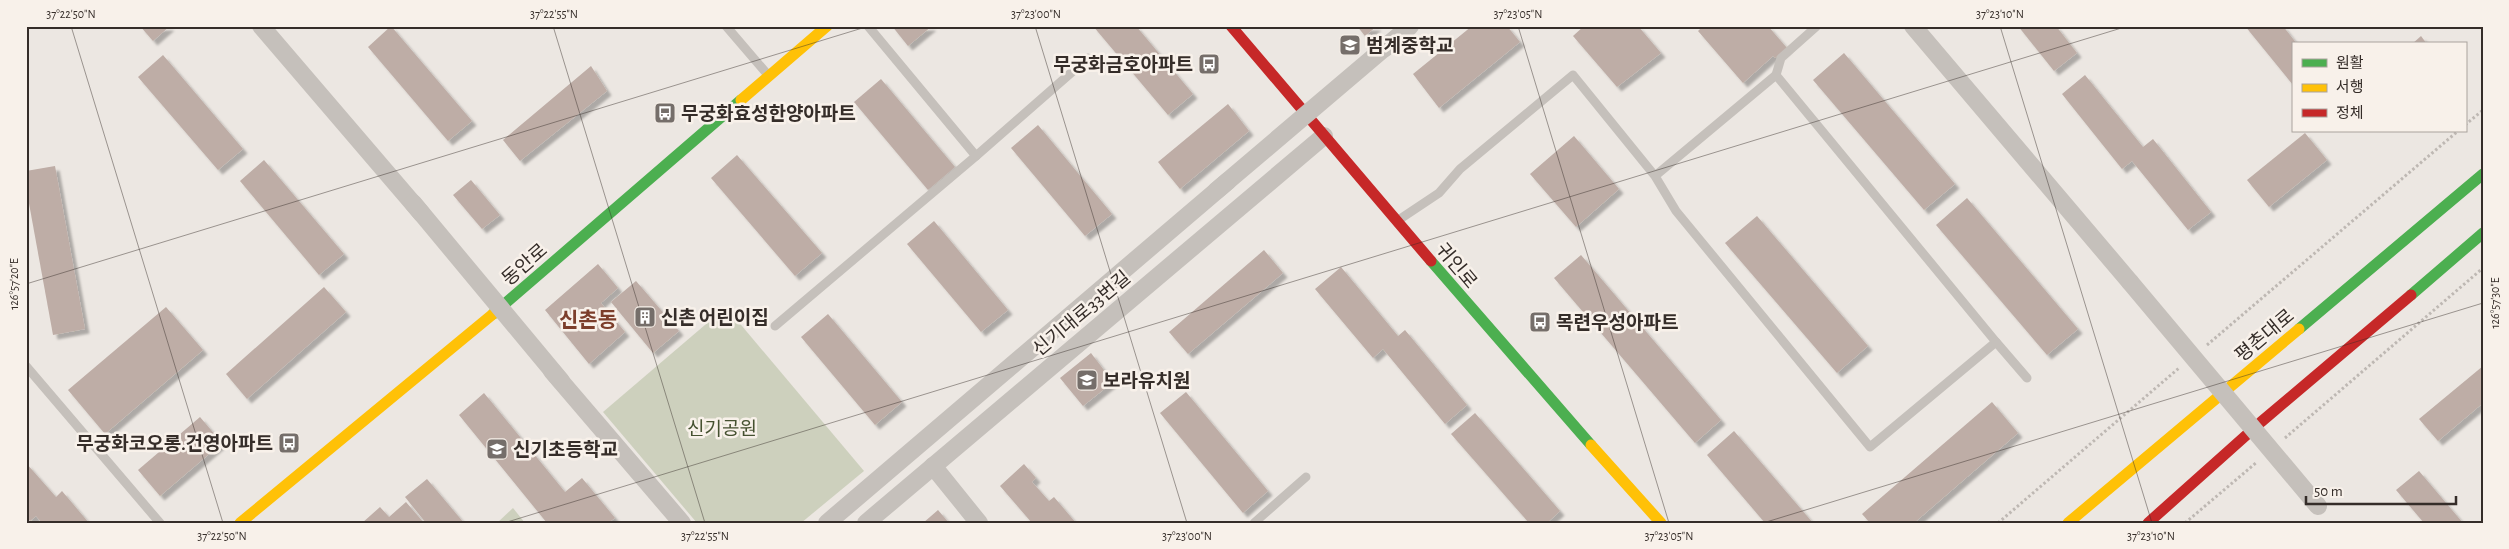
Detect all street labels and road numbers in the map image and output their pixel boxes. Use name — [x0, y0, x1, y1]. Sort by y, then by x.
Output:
street label: 귀인로 — [1432, 239, 1481, 292]
street label: 동안로 — [498, 240, 551, 290]
street label: 신기대로33번길 — [1029, 267, 1134, 360]
street label: 평촌대로 — [2231, 306, 2298, 366]

